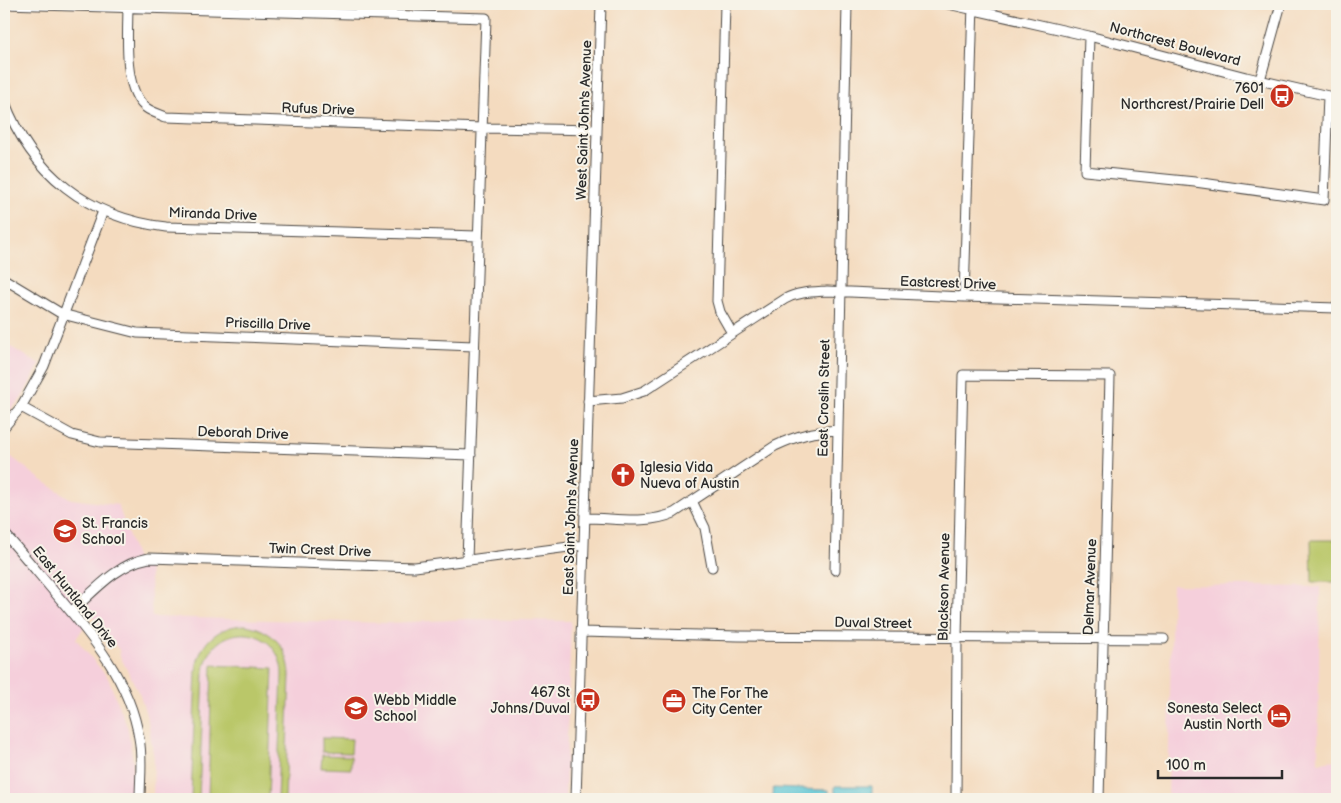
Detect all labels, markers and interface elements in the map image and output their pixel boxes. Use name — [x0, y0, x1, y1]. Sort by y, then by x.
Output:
street label: Northcrest Boulevard — [1108, 18, 1242, 70]
street label: West Saint John's Avenue — [573, 40, 595, 200]
place label: 7601 Northcrest/Prairie Dell — [1120, 80, 1264, 113]
bus stop icon: 7601 Northcrest/Prairie Dell — [1269, 83, 1295, 109]
street label: Rufus Drive — [281, 99, 355, 119]
street label: Miranda Drive — [168, 204, 258, 224]
street label: Eastcrest Drive — [900, 273, 996, 293]
street label: Priscilla Drive — [225, 314, 311, 334]
street label: East Croslin Street — [814, 338, 834, 457]
street label: Deborah Drive — [197, 423, 289, 443]
street label: East Saint John's Avenue — [560, 438, 582, 596]
place label: Iglesia Vida Nueva of Austin — [640, 459, 740, 492]
church icon: Iglesia Vida Nueva of Austin — [610, 462, 636, 488]
place label: St. Francis School — [82, 515, 148, 548]
school or university icon: St. Francis School — [52, 518, 78, 544]
street label: Blackson Avenue — [935, 533, 953, 641]
street label: Delmar Avenue — [1080, 538, 1100, 636]
street label: Twin Crest Drive — [269, 540, 371, 560]
street label: East Huntland Drive — [29, 543, 121, 651]
street label: Duval Street — [834, 614, 913, 632]
place label: 467 St Johns/Duval — [491, 684, 571, 717]
place label: The For The City Center — [692, 685, 768, 718]
bus stop icon: 467 St Johns/Duval — [575, 687, 601, 713]
office icon: The For The City Center — [661, 688, 687, 714]
place label: Webb Middle School — [374, 692, 457, 725]
school or university icon: Webb Middle School — [343, 695, 369, 721]
place label: Sonesta Select Austin North — [1167, 700, 1263, 733]
hotel icon: Sonesta Select Austin North — [1266, 703, 1292, 729]
scale bar — [1158, 748, 1282, 780]
text: 100 m — [1166, 756, 1206, 775]

